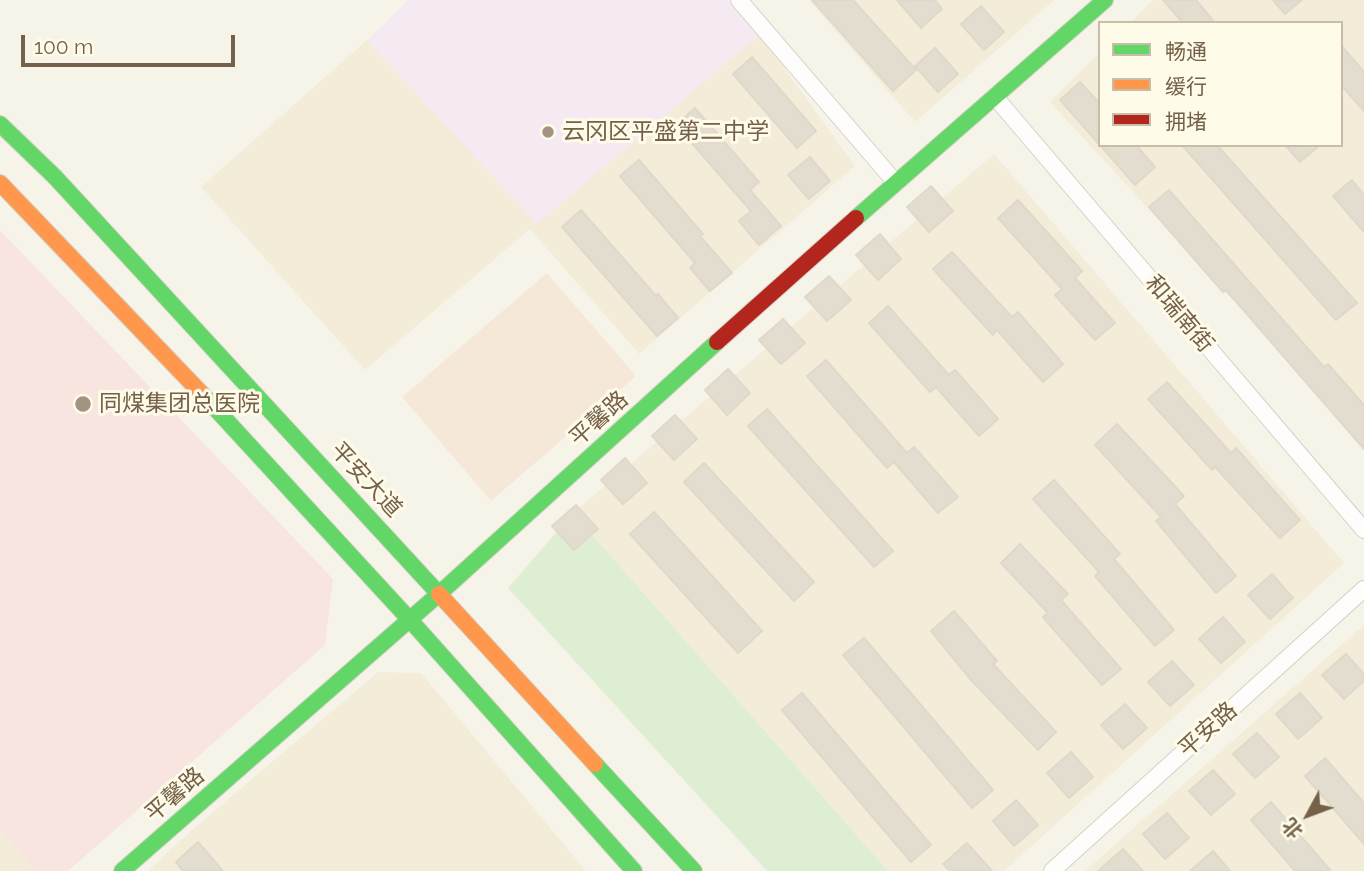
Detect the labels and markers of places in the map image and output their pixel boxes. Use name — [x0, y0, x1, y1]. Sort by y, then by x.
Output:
place label: 云冈区平盛第二中学 — [562, 118, 769, 146]
marker: 云冈区平盛第二中学 — [540, 124, 556, 140]
place label: 同煤集团总医院 — [99, 390, 260, 418]
marker: 同煤集团总医院 — [73, 394, 93, 414]

